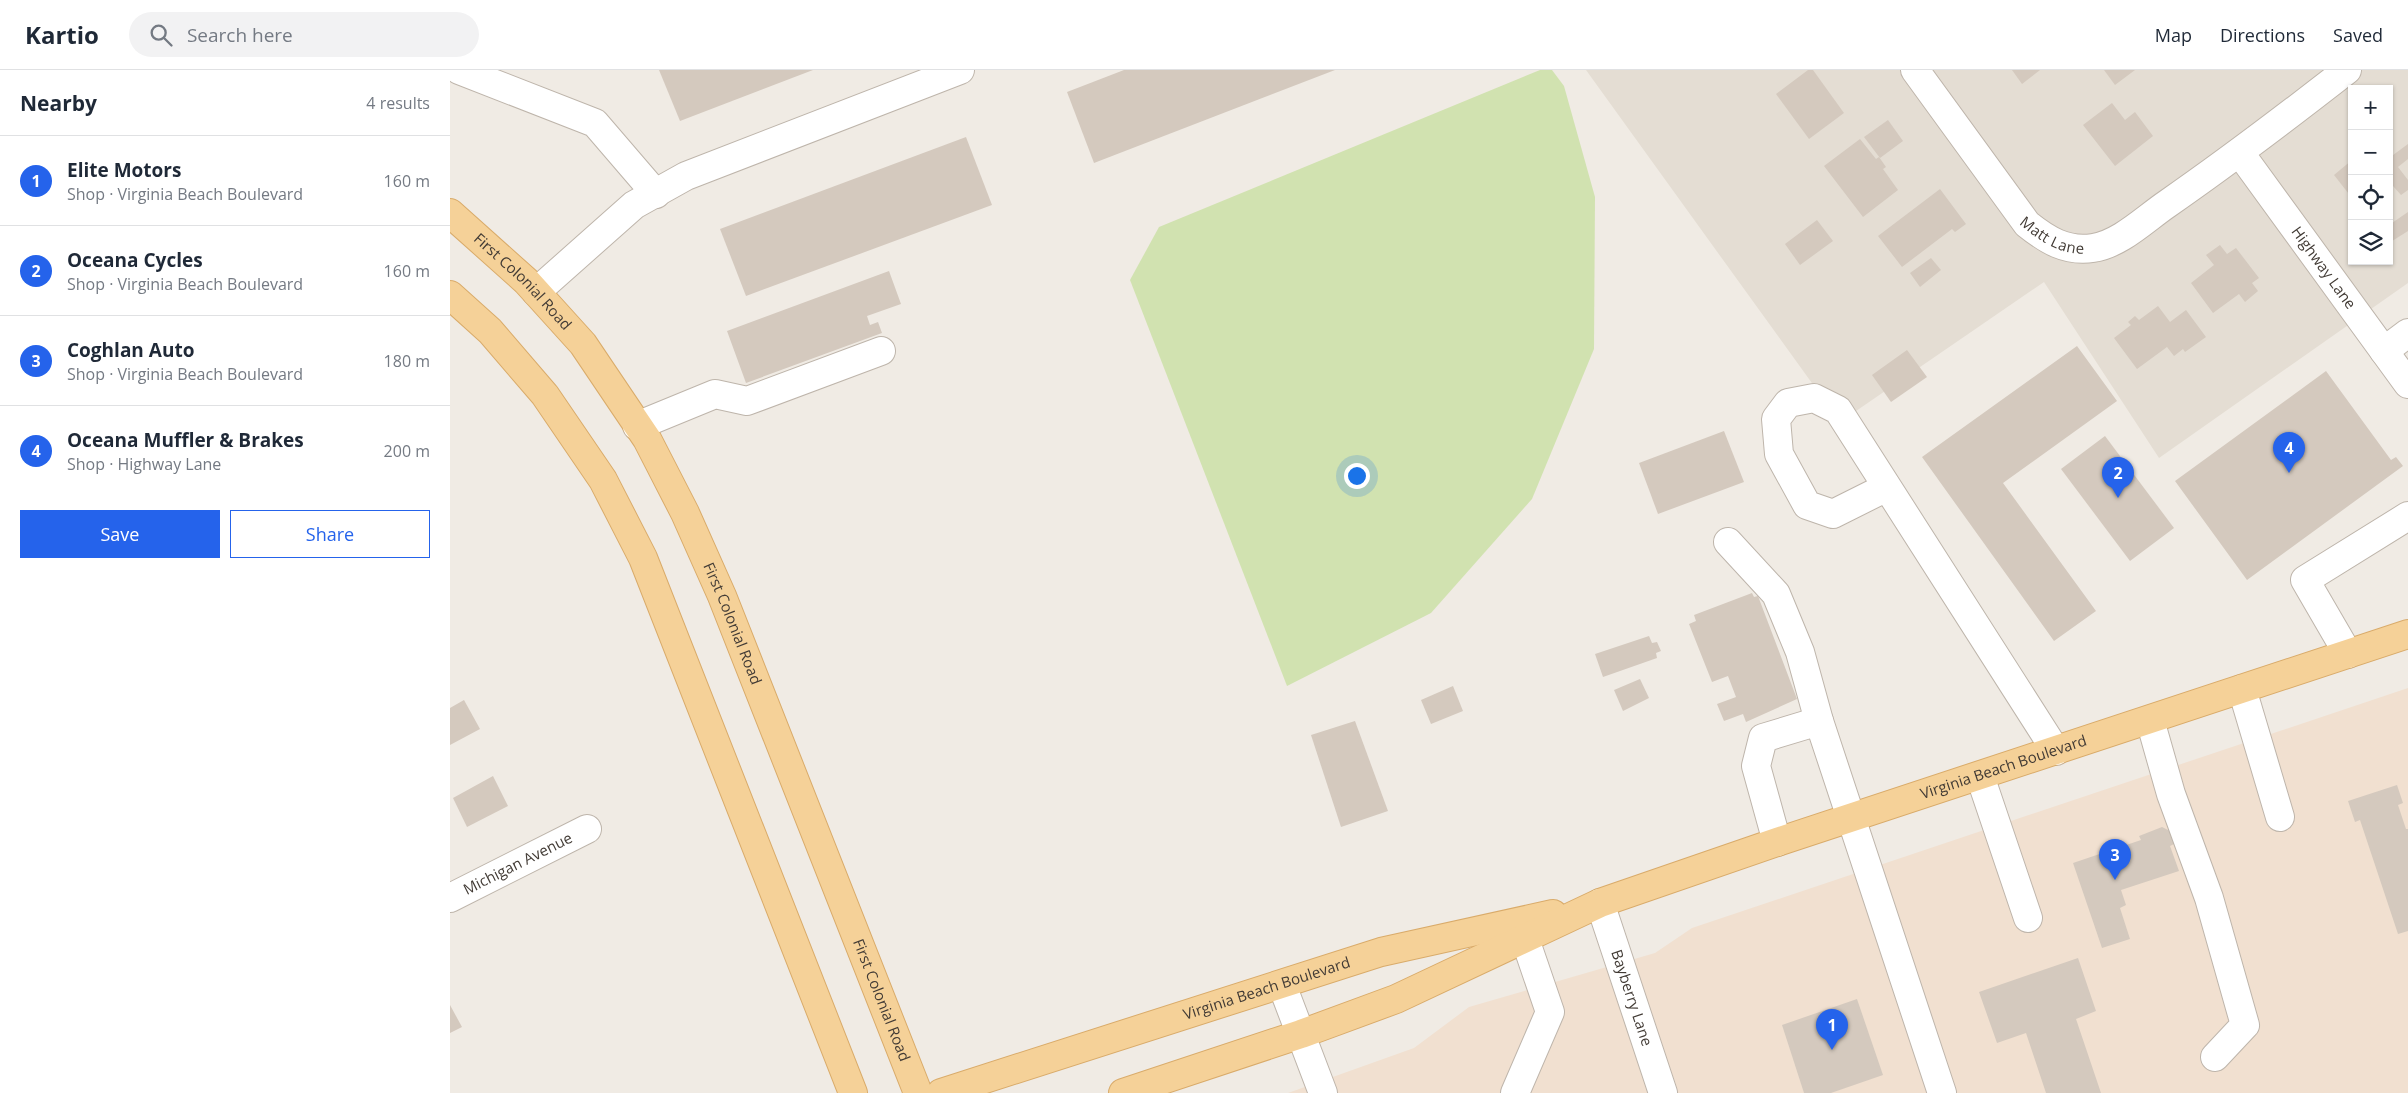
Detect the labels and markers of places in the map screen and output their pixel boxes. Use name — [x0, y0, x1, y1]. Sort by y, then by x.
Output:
pin: 4 — [2273, 432, 2305, 473]
pin: 2 — [2102, 457, 2134, 498]
pin: 3 — [2099, 839, 2131, 880]
pin: 1 — [1816, 1009, 1848, 1050]

